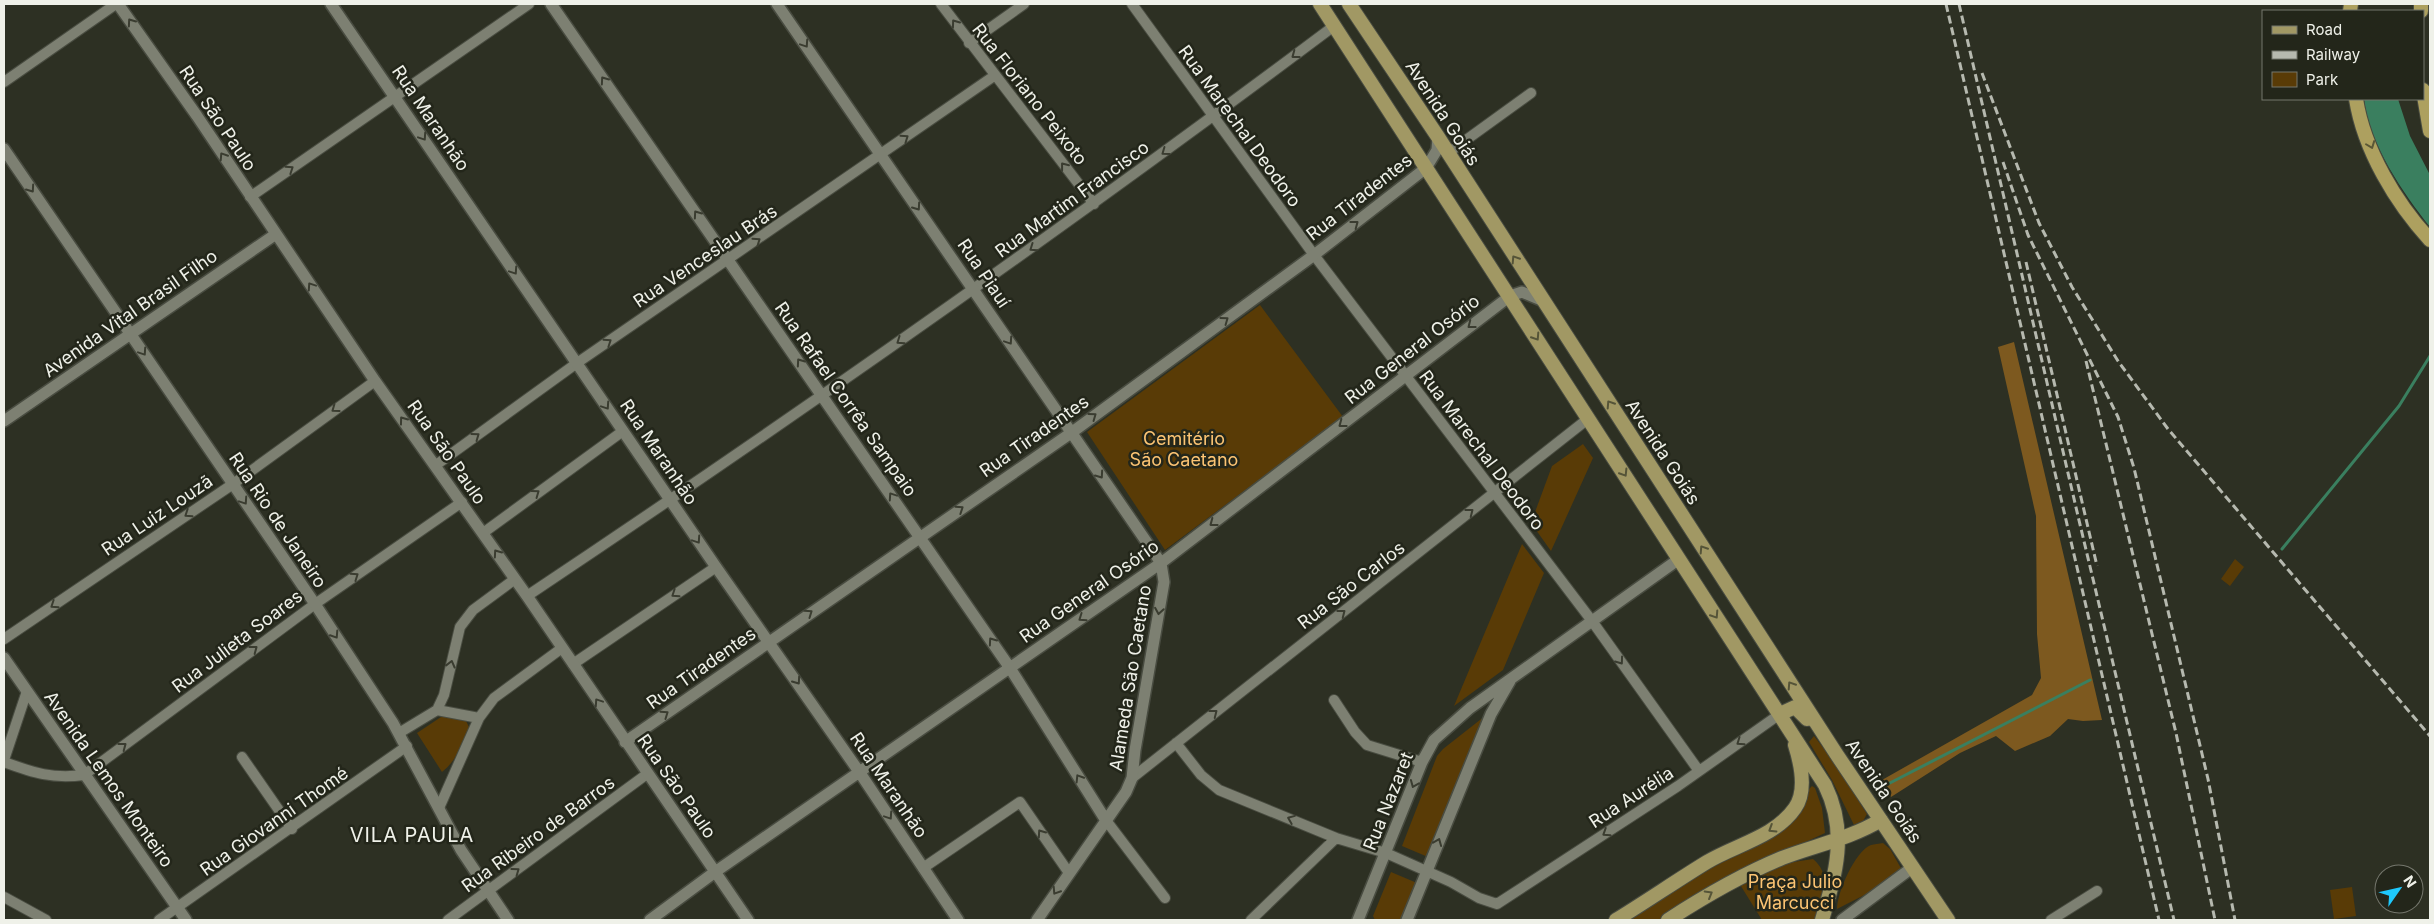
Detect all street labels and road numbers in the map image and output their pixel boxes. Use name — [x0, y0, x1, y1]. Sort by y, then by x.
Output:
street label: Rua Floriano Peixoto — [968, 19, 1092, 169]
street label: Rua Marechal Deodoro — [1174, 41, 1306, 211]
street label: Avenida Goiás — [1401, 57, 1485, 169]
street label: Rua São Paulo — [175, 61, 261, 175]
street label: Rua Maranhão — [388, 61, 474, 175]
street label: Rua Martim Francisco — [991, 136, 1153, 262]
street label: Rua Tiradentes — [1302, 149, 1416, 245]
street label: Rua Venceslau Brás — [629, 200, 781, 312]
street label: Rua Piauí — [953, 235, 1015, 312]
street label: Avenida Vital Brasil Filho — [39, 245, 221, 381]
street label: Rua General Osório — [1341, 290, 1483, 408]
street label: Rua Rafael Corrêa Sampaio — [771, 298, 921, 500]
street label: Rua Marechal Deodoro — [1415, 366, 1549, 534]
street label: Rua Tiradentes — [976, 391, 1092, 481]
street label: Rua Maranhão — [616, 395, 702, 509]
street label: Rua São Paulo — [403, 396, 491, 508]
street label: Avenida Goiás — [1621, 396, 1705, 508]
street label: Rua Rio de Janeiro — [225, 448, 331, 592]
street label: Rua Luiz Louzã — [98, 470, 216, 560]
street label: Rua General Osório — [1015, 535, 1163, 647]
street label: Rua São Carlos — [1293, 537, 1409, 633]
street label: Alameda São Caetano — [1105, 583, 1155, 773]
street label: Rua Julieta Soares — [168, 585, 306, 697]
street label: Rua Tiradentes — [643, 623, 759, 713]
street label: Avenida Lemos Monteiro — [40, 687, 178, 871]
street label: Rua Maranhão — [846, 728, 932, 842]
street label: Rua São Paulo — [633, 730, 721, 842]
street label: Avenida Goiás — [1842, 735, 1926, 847]
street label: Rua Nazaret — [1359, 749, 1417, 853]
street label: Rua Giovanni Thomé — [196, 762, 352, 880]
street label: Rua Aurélia — [1585, 762, 1677, 832]
street label: Rua Ribeiro de Barros — [457, 771, 619, 897]

